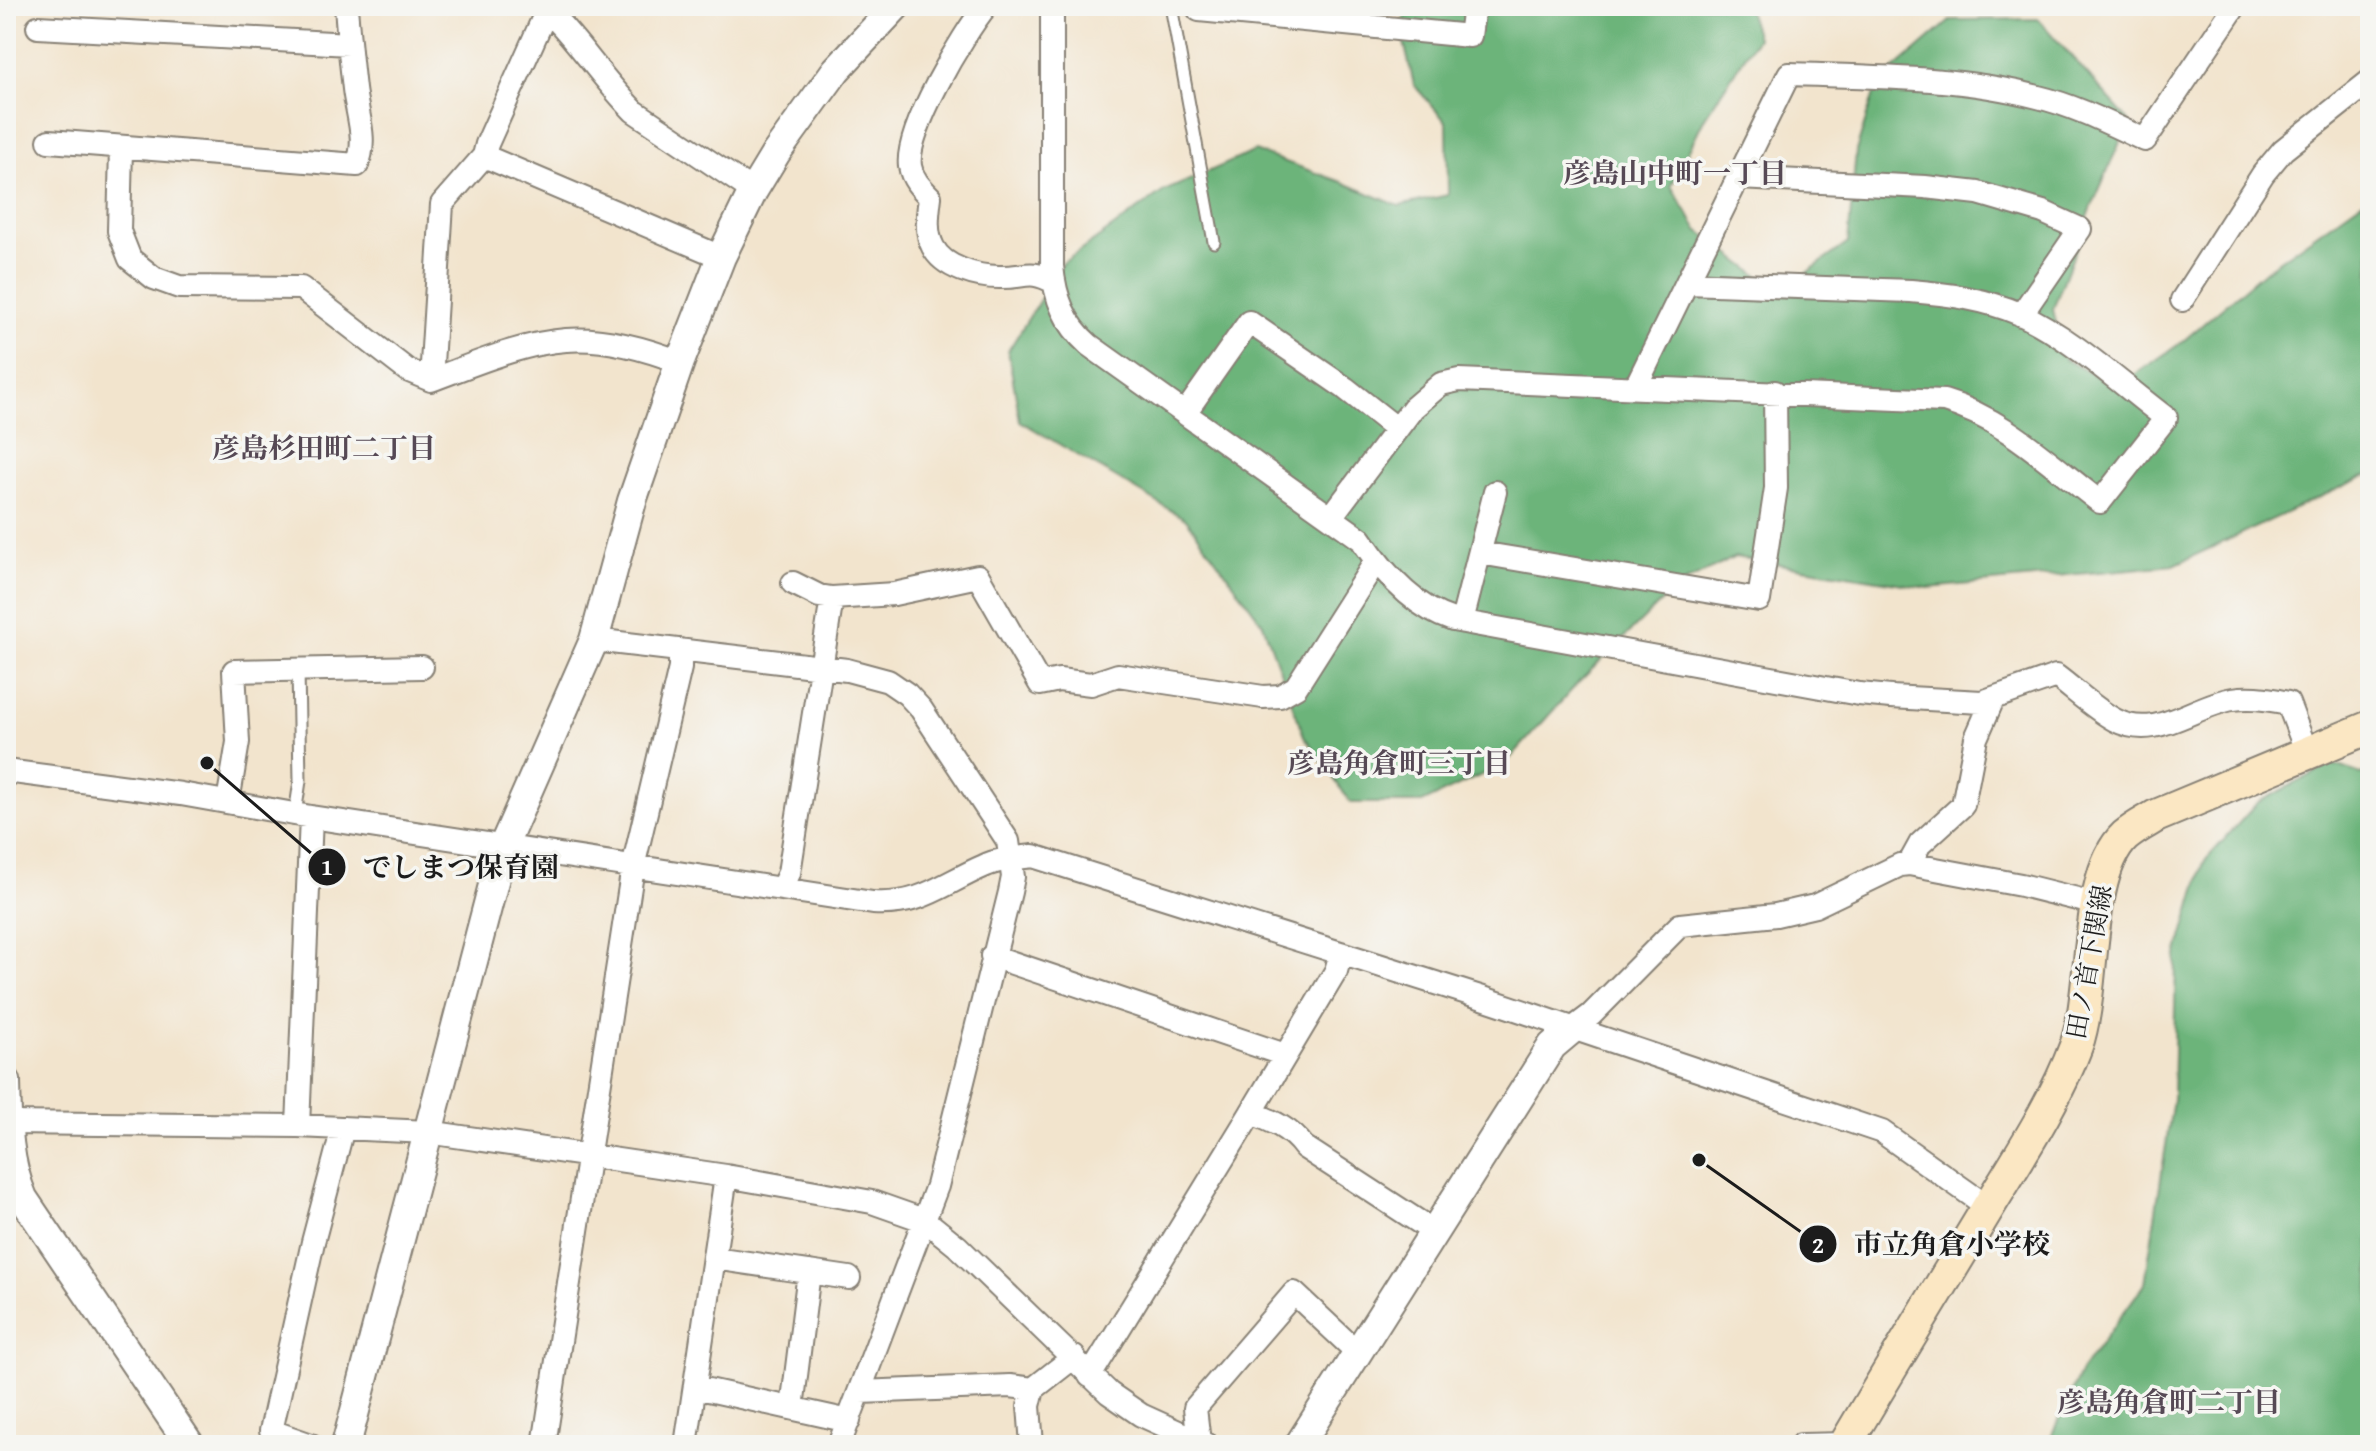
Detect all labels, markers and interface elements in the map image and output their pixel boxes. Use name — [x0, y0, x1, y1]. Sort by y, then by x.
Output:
district label: 彦島山中町一丁目 — [1563, 152, 1787, 193]
district label: 彦島杉田町二丁目 — [212, 427, 436, 468]
district label: 彦島角倉町三丁目 — [1287, 742, 1511, 783]
callout: でしまつ保育園 — [307, 841, 575, 893]
text: でしまつ保育園 — [363, 846, 559, 887]
text: 1 — [321, 849, 333, 884]
street label: 田ノ首下関線 — [2056, 882, 2121, 1042]
callout: 市立角倉小学校 — [1798, 1218, 2066, 1270]
text: 市立角倉小学校 — [1854, 1223, 2050, 1264]
text: 2 — [1812, 1227, 1824, 1262]
district label: 彦島角倉町二丁目 — [2057, 1381, 2281, 1422]

